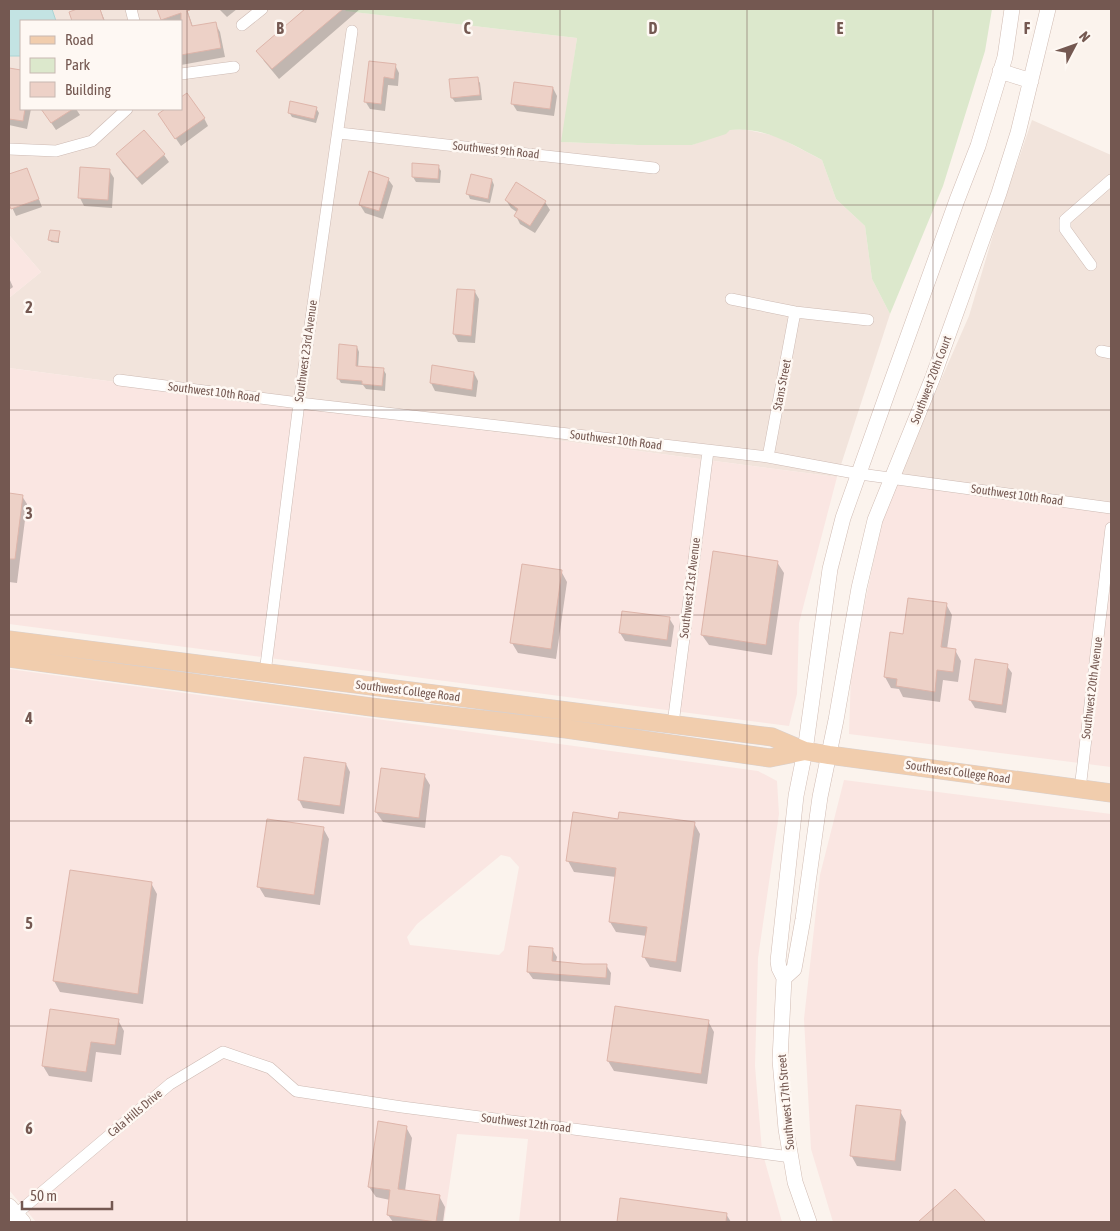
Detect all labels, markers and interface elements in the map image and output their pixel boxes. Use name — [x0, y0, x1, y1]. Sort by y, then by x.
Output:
text: B — [276, 19, 284, 37]
text: C — [463, 19, 471, 37]
text: D — [649, 19, 658, 37]
text: E — [837, 19, 844, 37]
text: F — [1024, 19, 1031, 37]
legend — [20, 20, 182, 110]
north arrow — [1050, 20, 1100, 70]
text: N — [1076, 28, 1094, 45]
text: Road — [65, 31, 94, 48]
text: Park — [65, 56, 90, 73]
text: Building — [65, 81, 111, 98]
street label: Southwest 9th Road — [452, 138, 540, 162]
text: 2 — [25, 298, 33, 316]
street label: Southwest 23rd Avenue — [292, 299, 320, 403]
street label: Southwest 20th Court — [908, 333, 954, 426]
street label: Stans Street — [770, 358, 794, 412]
street label: Southwest 10th Road — [167, 379, 261, 405]
street label: Southwest 10th Road — [569, 427, 663, 453]
street label: Southwest 10th Road — [970, 482, 1064, 508]
text: 3 — [25, 504, 33, 522]
street label: Southwest 21st Avenue — [677, 537, 703, 639]
street label: Southwest 20th Avenue — [1079, 636, 1105, 740]
street label: Southwest College Road — [355, 678, 461, 704]
text: 4 — [24, 709, 33, 727]
street label: Southwest College Road — [905, 758, 1011, 786]
text: 5 — [25, 914, 33, 932]
street label: Southwest 17th Street — [775, 1053, 797, 1150]
street label: Cala Hills Drive — [105, 1086, 165, 1140]
street label: Southwest 12th road — [480, 1111, 572, 1135]
text: 6 — [25, 1119, 33, 1137]
scale bar — [22, 1178, 112, 1210]
text: 50 m — [30, 1187, 57, 1204]

